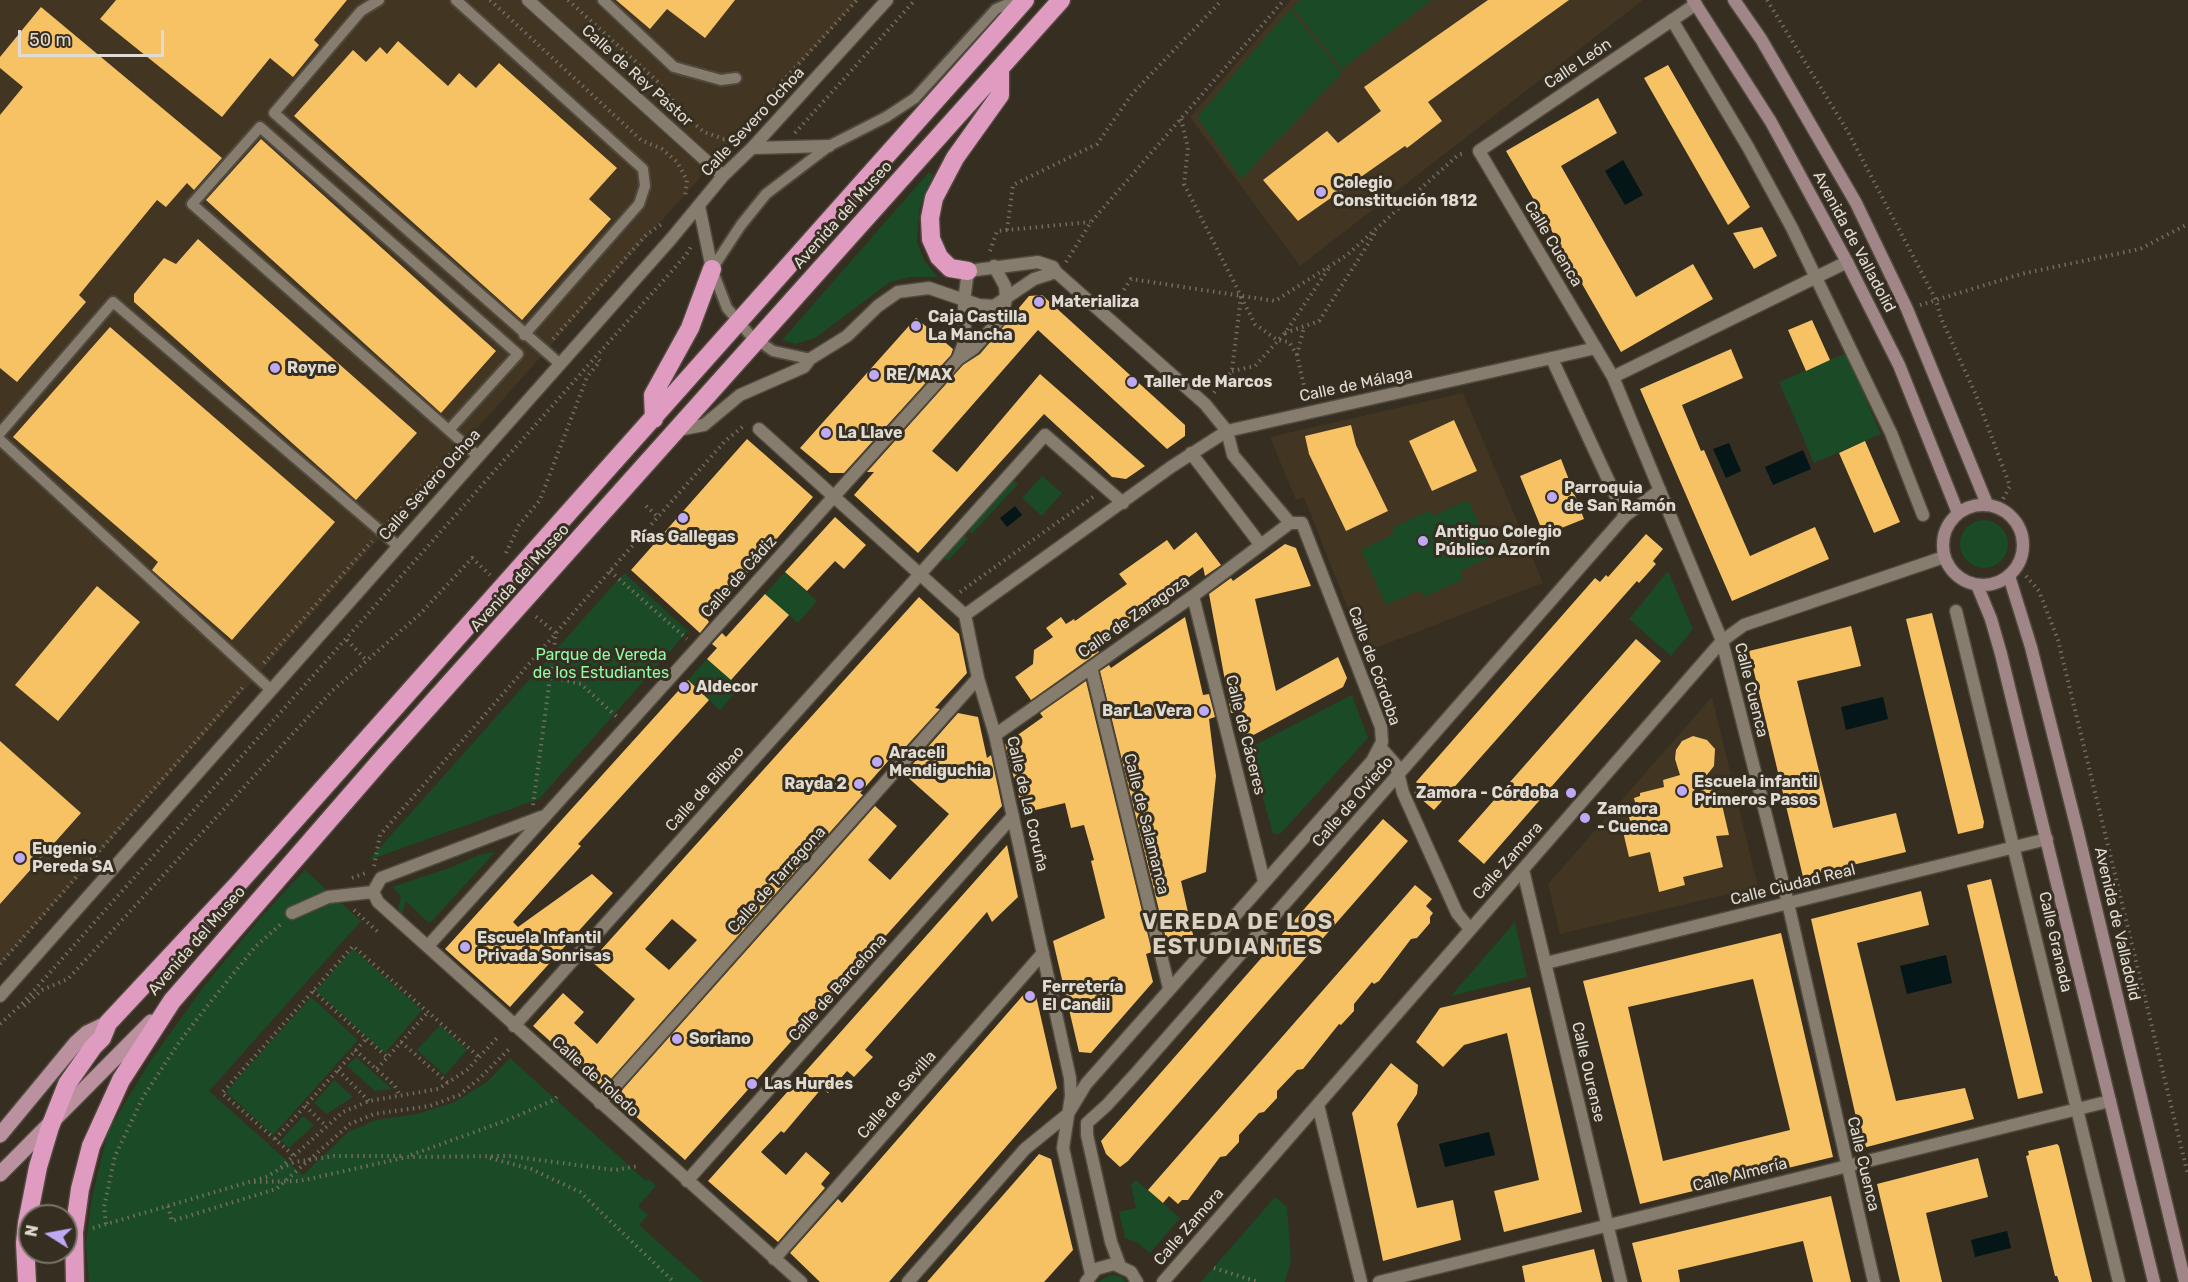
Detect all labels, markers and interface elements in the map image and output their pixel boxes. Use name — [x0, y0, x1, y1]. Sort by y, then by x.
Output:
scale bar — [21, 18, 166, 56]
street label: Calle de Rey Pastor — [577, 21, 697, 131]
text: 50 m — [29, 29, 72, 51]
street label: Calle León — [1541, 35, 1615, 93]
street label: Calle Severo Ochoa — [697, 63, 809, 181]
street label: Avenida del Museo — [790, 157, 896, 273]
street label: Avenida de Valladolid — [1809, 168, 1899, 316]
place label: Colegio Constitución 1812 — [1333, 173, 1478, 211]
marker: Colegio Constitución 1812 — [1314, 185, 1328, 199]
street label: Calle Cuenca — [1520, 198, 1586, 290]
place label: Materializa — [1051, 292, 1139, 312]
marker: Materializa — [1032, 295, 1046, 309]
place label: Caja Castilla La Mancha — [928, 307, 1027, 345]
marker: Caja Castilla La Mancha — [909, 319, 923, 333]
place label: Royne — [287, 358, 337, 378]
marker: Royne — [268, 361, 282, 375]
street label: Calle de Málaga — [1298, 364, 1414, 406]
place label: RE/MAX — [886, 365, 952, 385]
marker: RE/MAX — [867, 368, 881, 382]
place label: Taller de Marcos — [1144, 372, 1272, 392]
marker: Taller de Marcos — [1125, 375, 1139, 389]
place label: La Llave — [838, 423, 902, 443]
street label: Calle Severo Ochoa — [375, 426, 485, 544]
marker: La Llave — [819, 426, 833, 440]
place label: Parroquia de San Ramón — [1564, 478, 1676, 516]
marker: Parroquia de San Ramón — [1545, 490, 1559, 504]
marker: Rías Gallegas — [676, 511, 690, 525]
street label: Avenida del Museo — [467, 520, 573, 636]
place label: Antiguo Colegio Público Azorín — [1435, 522, 1562, 560]
place label: Rías Gallegas — [630, 527, 736, 547]
street label: Calle de Cádiz — [697, 532, 781, 622]
marker: Antiguo Colegio Público Azorín — [1416, 534, 1430, 548]
street label: Calle de Zaragoza — [1075, 571, 1193, 663]
street label: Calle de Córdoba — [1344, 604, 1404, 728]
street label: Calle Cuenca — [1730, 641, 1772, 739]
park label: Parque de Vereda de los Estudiantes — [533, 645, 669, 683]
street label: Calle de Cáceres — [1221, 673, 1269, 797]
place label: Aldecor — [696, 677, 758, 697]
marker: Aldecor — [677, 680, 691, 694]
place label: Bar La Vera — [1102, 701, 1192, 721]
marker: Bar La Vera — [1197, 704, 1211, 718]
street label: Calle de La Coruña — [1002, 734, 1052, 874]
street label: Calle de Bilbao — [662, 742, 748, 836]
place label: Araceli Mendiguchia — [889, 743, 991, 781]
street label: Calle de Salamanca — [1119, 752, 1173, 896]
street label: Calle de Oviedo — [1308, 753, 1398, 851]
marker: Araceli Mendiguchia — [870, 755, 884, 769]
place label: Escuela infantil Primeros Pasos — [1694, 772, 1818, 810]
place label: Rayda 2 — [784, 774, 847, 794]
marker: Rayda 2 — [852, 777, 866, 791]
place label: Zamora - Córdoba — [1416, 783, 1559, 803]
marker: Escuela infantil Primeros Pasos — [1675, 784, 1689, 798]
marker: Zamora - Córdoba — [1564, 786, 1578, 800]
place label: Zamora - Cuenca — [1597, 799, 1668, 837]
marker: Zamora - Cuenca — [1578, 811, 1592, 825]
street label: Calle Zamora — [1469, 818, 1547, 904]
street label: Calle de Tarragona — [724, 823, 830, 937]
place label: Eugenio Pereda SA — [32, 839, 114, 877]
street label: Avenida de Valladolid — [2090, 845, 2144, 1003]
marker: Eugenio Pereda SA — [13, 851, 27, 865]
street label: Calle Ciudad Real — [1729, 860, 1857, 910]
street label: Avenida del Museo — [144, 882, 250, 1000]
street label: Calle Granada — [2034, 890, 2076, 994]
district label: VEREDA DE LOS ESTUDIANTES — [1142, 910, 1334, 962]
place label: Escuela Infantil Privada Sonrisas — [477, 928, 611, 966]
street label: Calle de Barcelona — [785, 931, 891, 1045]
marker: Escuela Infantil Privada Sonrisas — [458, 940, 472, 954]
place label: Ferretería El Candil — [1042, 977, 1123, 1015]
marker: Ferretería El Candil — [1023, 989, 1037, 1003]
street label: Calle Ourense — [1567, 1020, 1609, 1124]
place label: Soriano — [689, 1029, 751, 1049]
marker: Soriano — [670, 1032, 684, 1046]
street label: Calle de Toledo — [547, 1033, 643, 1121]
street label: Calle de Sevilla — [854, 1047, 940, 1143]
place label: Las Hurdes — [764, 1074, 853, 1094]
marker: Las Hurdes — [745, 1077, 759, 1091]
street label: Calle Cuenca — [1843, 1115, 1883, 1213]
street label: Calle Almería — [1691, 1154, 1789, 1196]
street label: Calle Zamora — [1150, 1184, 1228, 1270]
north arrow — [18, 1204, 78, 1264]
text: N — [21, 1223, 42, 1238]

